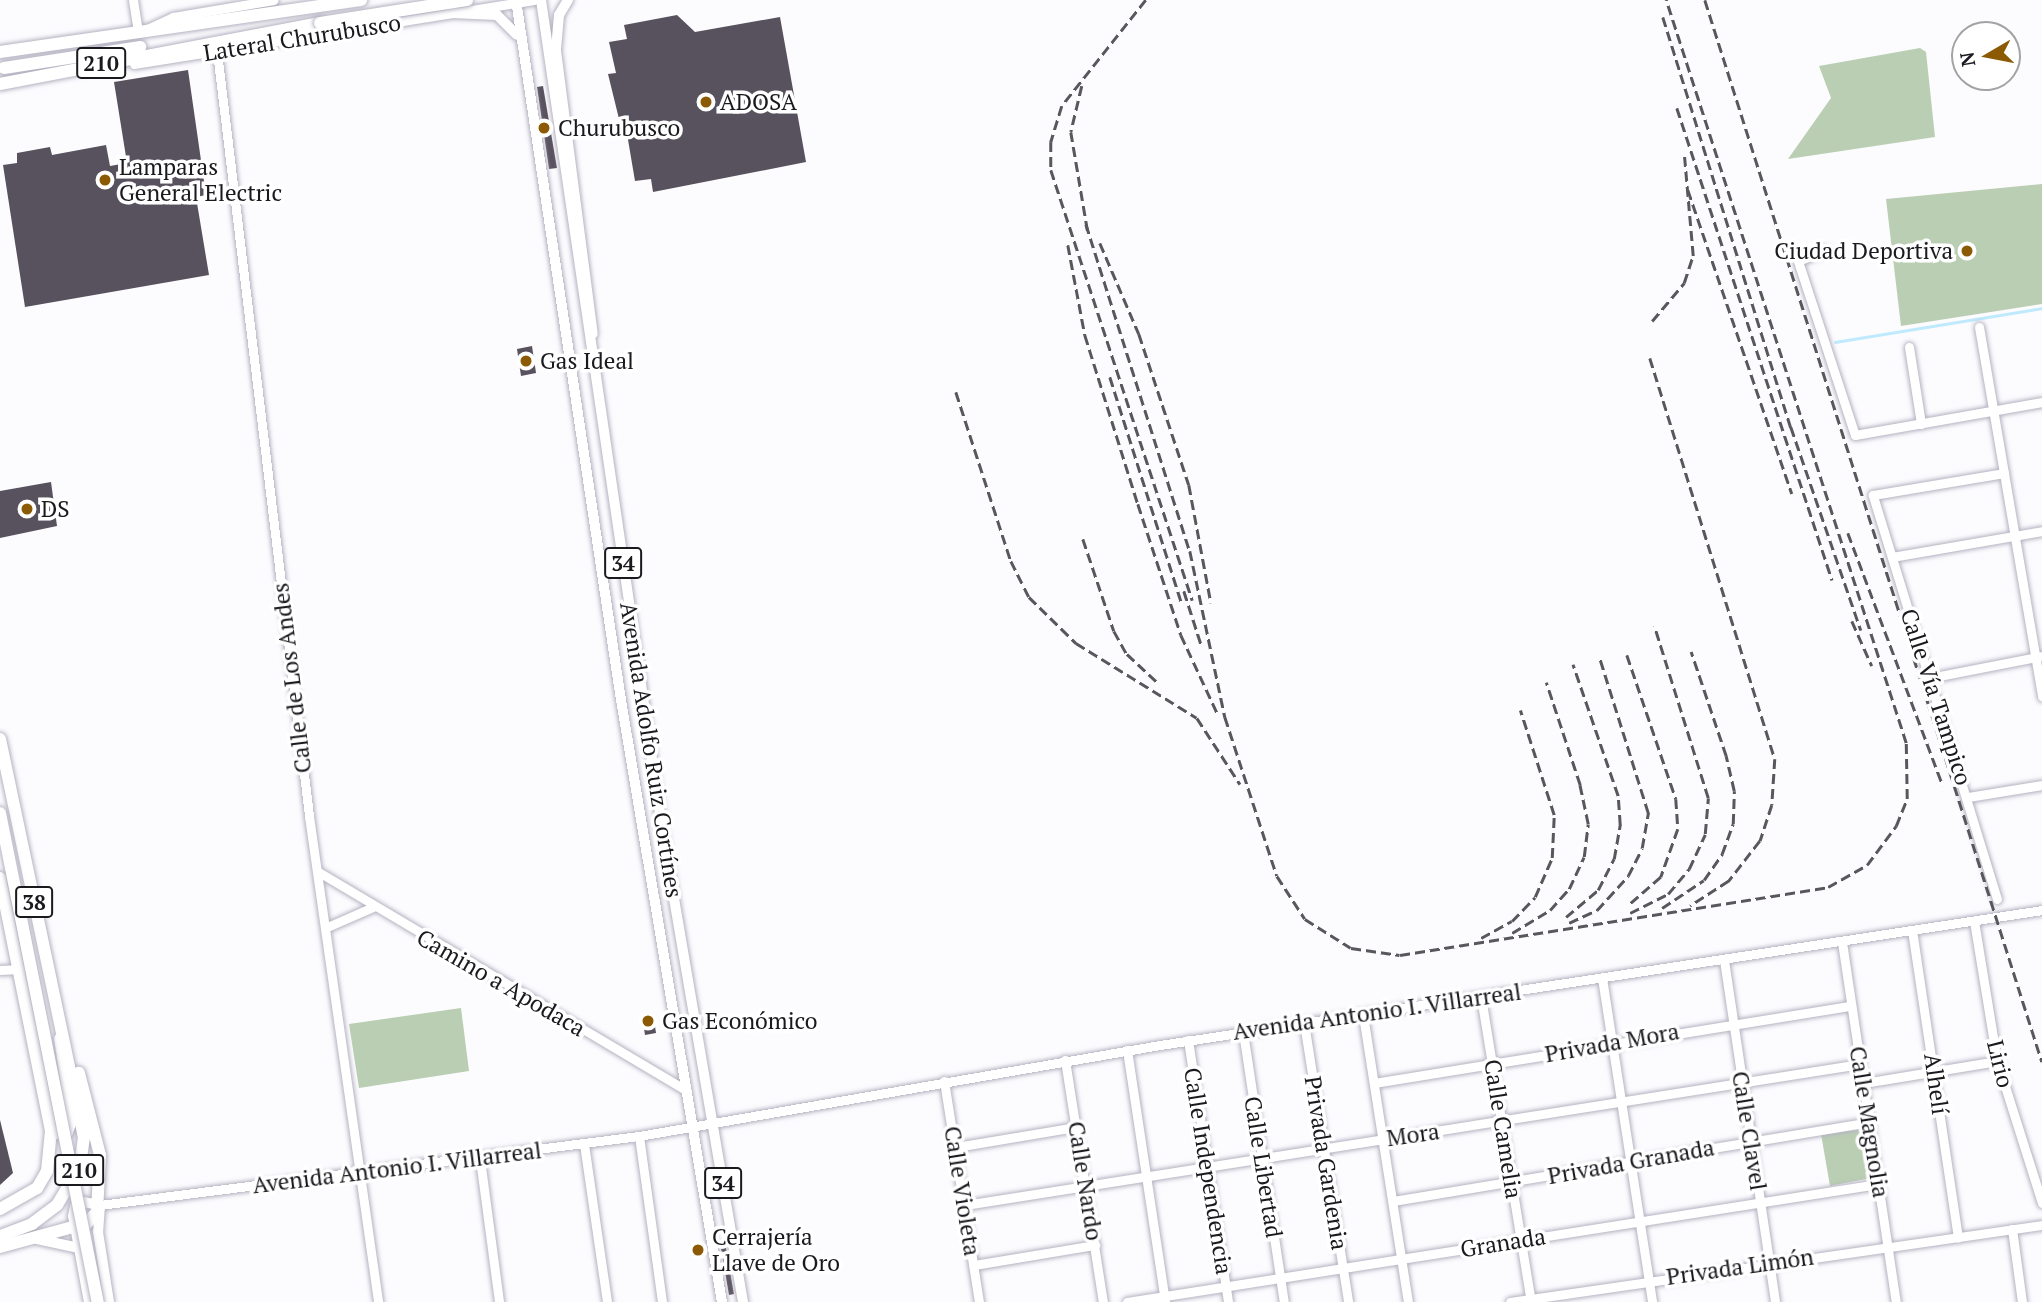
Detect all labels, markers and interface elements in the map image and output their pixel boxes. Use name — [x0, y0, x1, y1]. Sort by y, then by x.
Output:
street label: Lateral Churubusco — [201, 9, 403, 67]
north arrow — [1951, 21, 2021, 91]
road number: 210 — [75, 46, 127, 80]
text: N — [1953, 50, 1980, 69]
place label: ADOSA — [720, 88, 797, 116]
marker: ADOSA — [698, 94, 714, 110]
place label: Churubusco — [558, 114, 680, 142]
marker: Churubusco — [536, 120, 552, 136]
place label: Lamparas General Electric — [119, 153, 282, 207]
marker: Lamparas General Electric — [97, 172, 113, 188]
place label: Ciudad Deportiva — [1774, 237, 1953, 265]
marker: Ciudad Deportiva — [1959, 243, 1975, 259]
place label: Gas Ideal — [540, 347, 634, 375]
marker: Gas Ideal — [518, 353, 534, 369]
place label: DS — [41, 495, 70, 523]
marker: DS — [19, 501, 35, 517]
road number: 34 — [604, 546, 642, 580]
street label: Calle de Los Andes — [267, 581, 317, 775]
street label: Avenida Adolfo Ruiz Cortínes — [614, 600, 688, 900]
street label: Calle Vía Tampico — [1894, 605, 1978, 789]
road number: 38 — [15, 884, 53, 920]
street label: Camino a Apodaca — [412, 923, 590, 1043]
street label: Avenida Antonio I. Villarreal — [1230, 978, 1524, 1046]
place label: Gas Económico — [662, 1007, 818, 1035]
marker: Gas Económico — [640, 1013, 656, 1029]
street label: Privada Mora — [1543, 1018, 1681, 1068]
street label: Lirio — [1981, 1037, 2019, 1091]
street label: Calle Magnolia — [1843, 1044, 1895, 1200]
street label: Alhelí — [1918, 1052, 1954, 1116]
street label: Calle Camelia — [1478, 1057, 1528, 1201]
street label: Calle Independencia — [1178, 1066, 1238, 1276]
street label: Calle Clavel — [1726, 1069, 1772, 1193]
street label: Privada Gardenia — [1299, 1074, 1353, 1252]
street label: Calle Libertad — [1238, 1094, 1288, 1240]
street label: Mora — [1385, 1118, 1441, 1152]
street label: Calle Nardo — [1062, 1119, 1108, 1243]
street label: Calle Violeta — [938, 1124, 986, 1258]
street label: Privada Granada — [1546, 1134, 1716, 1190]
street label: Avenida Antonio I. Villarreal — [250, 1136, 544, 1200]
road number: 210 — [53, 1152, 105, 1188]
road number: 34 — [704, 1166, 742, 1200]
place label: Cerrajería Llave de Oro — [712, 1223, 840, 1277]
street label: Granada — [1458, 1223, 1548, 1263]
marker: Cerrajería Llave de Oro — [690, 1242, 706, 1258]
street label: Privada Limón — [1665, 1243, 1815, 1291]

